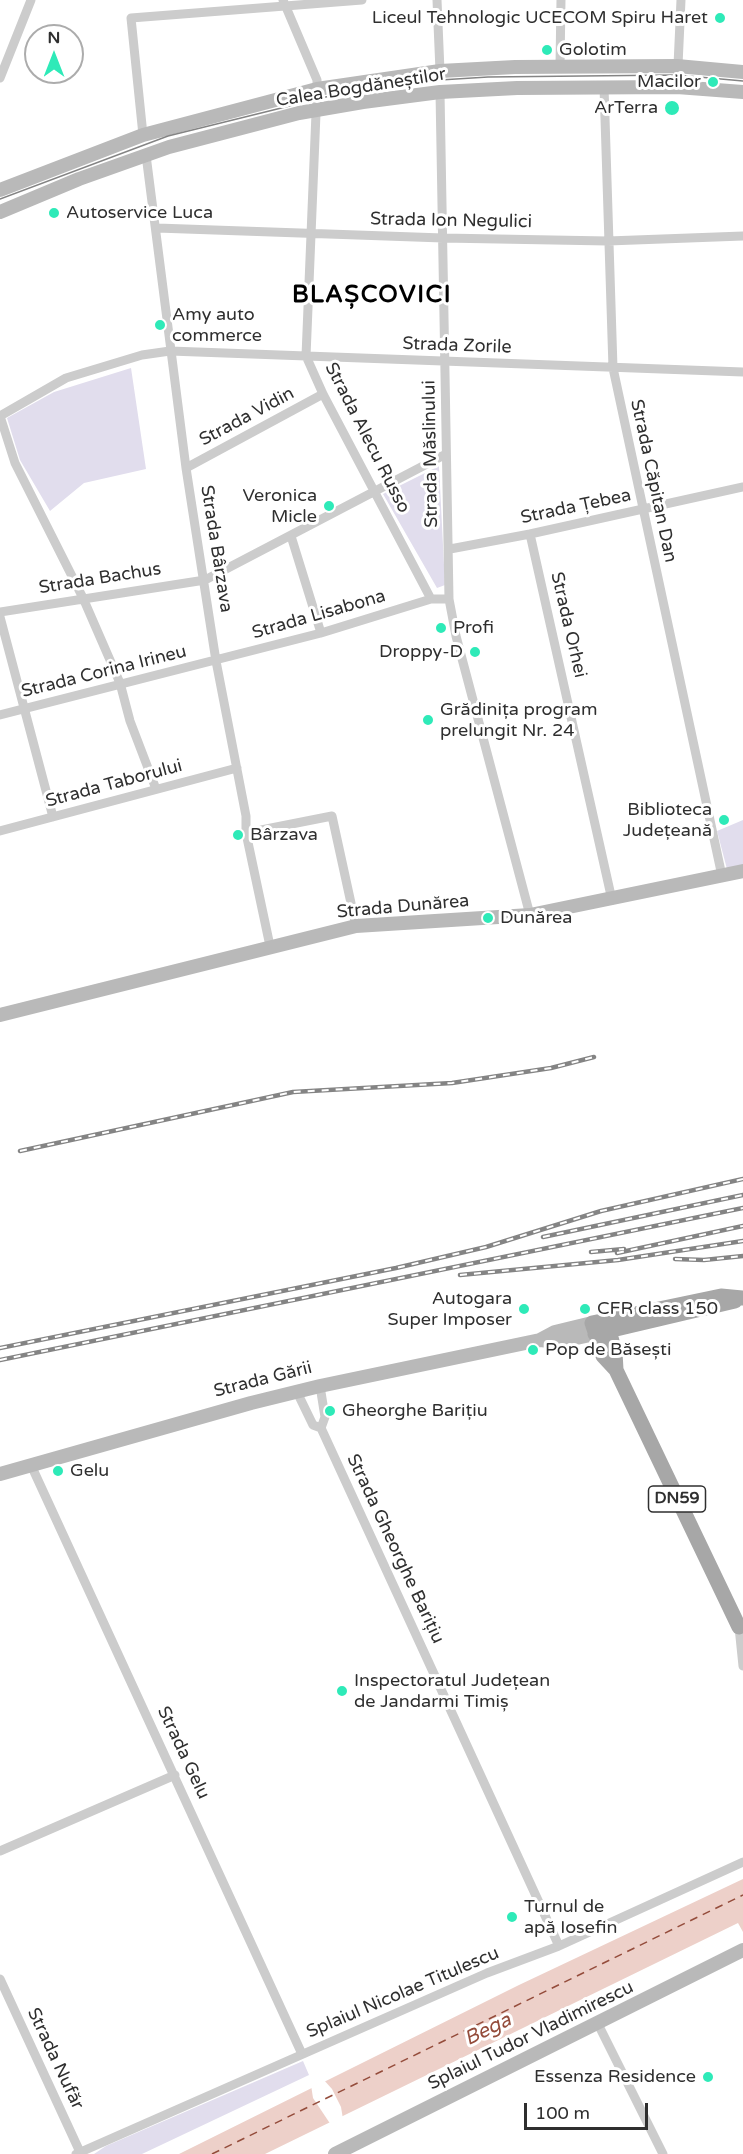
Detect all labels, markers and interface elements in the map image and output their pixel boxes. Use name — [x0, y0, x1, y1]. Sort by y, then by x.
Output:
place label: Liceul Tehnologic UCECOM Spiru Haret — [372, 7, 708, 29]
marker: Liceul Tehnologic UCECOM Spiru Haret — [713, 11, 727, 25]
north arrow — [24, 24, 84, 84]
text: N — [48, 28, 60, 48]
place label: Golotim — [559, 39, 627, 61]
marker: Golotim — [540, 43, 554, 57]
street label: Calea Bogdăneștilor — [275, 64, 447, 112]
place label: Macilor — [637, 71, 701, 93]
marker: Macilor — [706, 75, 720, 89]
place label: ArTerra — [594, 97, 658, 119]
marker: ArTerra — [663, 99, 681, 117]
place label: Autoservice Luca — [66, 202, 213, 224]
marker: Autoservice Luca — [47, 206, 61, 220]
street label: Strada Ion Negulici — [370, 209, 532, 233]
district label: BLAȘCOVICI — [292, 282, 452, 310]
place label: Amy auto commerce — [172, 304, 262, 346]
marker: Amy auto commerce — [153, 318, 167, 332]
street label: Strada Zorile — [402, 333, 512, 359]
street label: Strada Alecu Russo — [320, 359, 414, 517]
street label: Strada Măslinului — [419, 380, 443, 528]
street label: Strada Vidin — [196, 383, 298, 451]
street label: Strada Căpitan Dan — [625, 397, 681, 565]
street label: Strada Bârzava — [195, 484, 237, 614]
place label: Veronica Micle — [243, 485, 317, 528]
street label: Strada Țebea — [519, 485, 633, 529]
marker: Veronica Micle — [322, 499, 336, 513]
street label: Strada Bachus — [37, 559, 163, 599]
street label: Strada Orhei — [545, 570, 591, 680]
street label: Strada Lisabona — [250, 586, 388, 644]
place label: Profi — [453, 617, 494, 639]
marker: Profi — [434, 621, 448, 635]
street label: Strada Corina Irineu — [19, 641, 189, 703]
place label: Droppy-D — [379, 641, 463, 663]
marker: Droppy-D — [468, 645, 482, 659]
place label: Grădinița program prelungit Nr. 24 — [440, 699, 597, 742]
marker: Grădinița program prelungit Nr. 24 — [421, 713, 435, 727]
street label: Strada Taborului — [43, 755, 185, 813]
place label: Biblioteca Județeană — [623, 799, 712, 842]
marker: Biblioteca Județeană — [717, 813, 731, 827]
place label: Bârzava — [250, 824, 318, 846]
marker: Bârzava — [231, 828, 245, 842]
street label: Strada Dunărea — [336, 890, 470, 924]
place label: Dunărea — [500, 907, 572, 929]
marker: Dunărea — [481, 911, 495, 925]
place label: Autogara Super Imposer — [387, 1288, 512, 1330]
place label: CFR class 150 — [597, 1298, 718, 1320]
marker: Autogara Super Imposer — [517, 1302, 531, 1316]
marker: CFR class 150 — [578, 1302, 592, 1316]
place label: Pop de Băsești — [545, 1339, 671, 1361]
marker: Pop de Băsești — [526, 1343, 540, 1357]
street label: Strada Gării — [212, 1357, 314, 1403]
place label: Gheorghe Barițiu — [342, 1400, 488, 1422]
marker: Gheorghe Barițiu — [323, 1404, 337, 1418]
street label: Strada Gheorghe Barițiu — [342, 1451, 448, 1647]
place label: Gelu — [70, 1460, 109, 1482]
marker: Gelu — [51, 1464, 65, 1478]
road number: DN59 — [648, 1486, 706, 1512]
place label: Inspectoratul Județean de Jandarmi Timiș — [354, 1670, 550, 1712]
marker: Inspectoratul Județean de Jandarmi Timiș — [335, 1684, 349, 1698]
street label: Strada Gelu — [152, 1703, 214, 1803]
place label: Turnul de apă Iosefin — [524, 1896, 617, 1938]
marker: Turnul de apă Iosefin — [505, 1910, 519, 1924]
street label: Splaiul Nicolae Titulescu — [303, 1943, 503, 2043]
street label: Splaiul Tudor Vladimirescu — [425, 1977, 637, 2095]
street label: Strada Nufăr — [22, 2005, 88, 2113]
water label: Bega — [461, 2008, 515, 2052]
place label: Essenza Residence — [534, 2066, 696, 2088]
marker: Essenza Residence — [701, 2070, 715, 2084]
scale bar — [527, 2091, 652, 2129]
text: 100 m — [535, 2102, 590, 2124]

